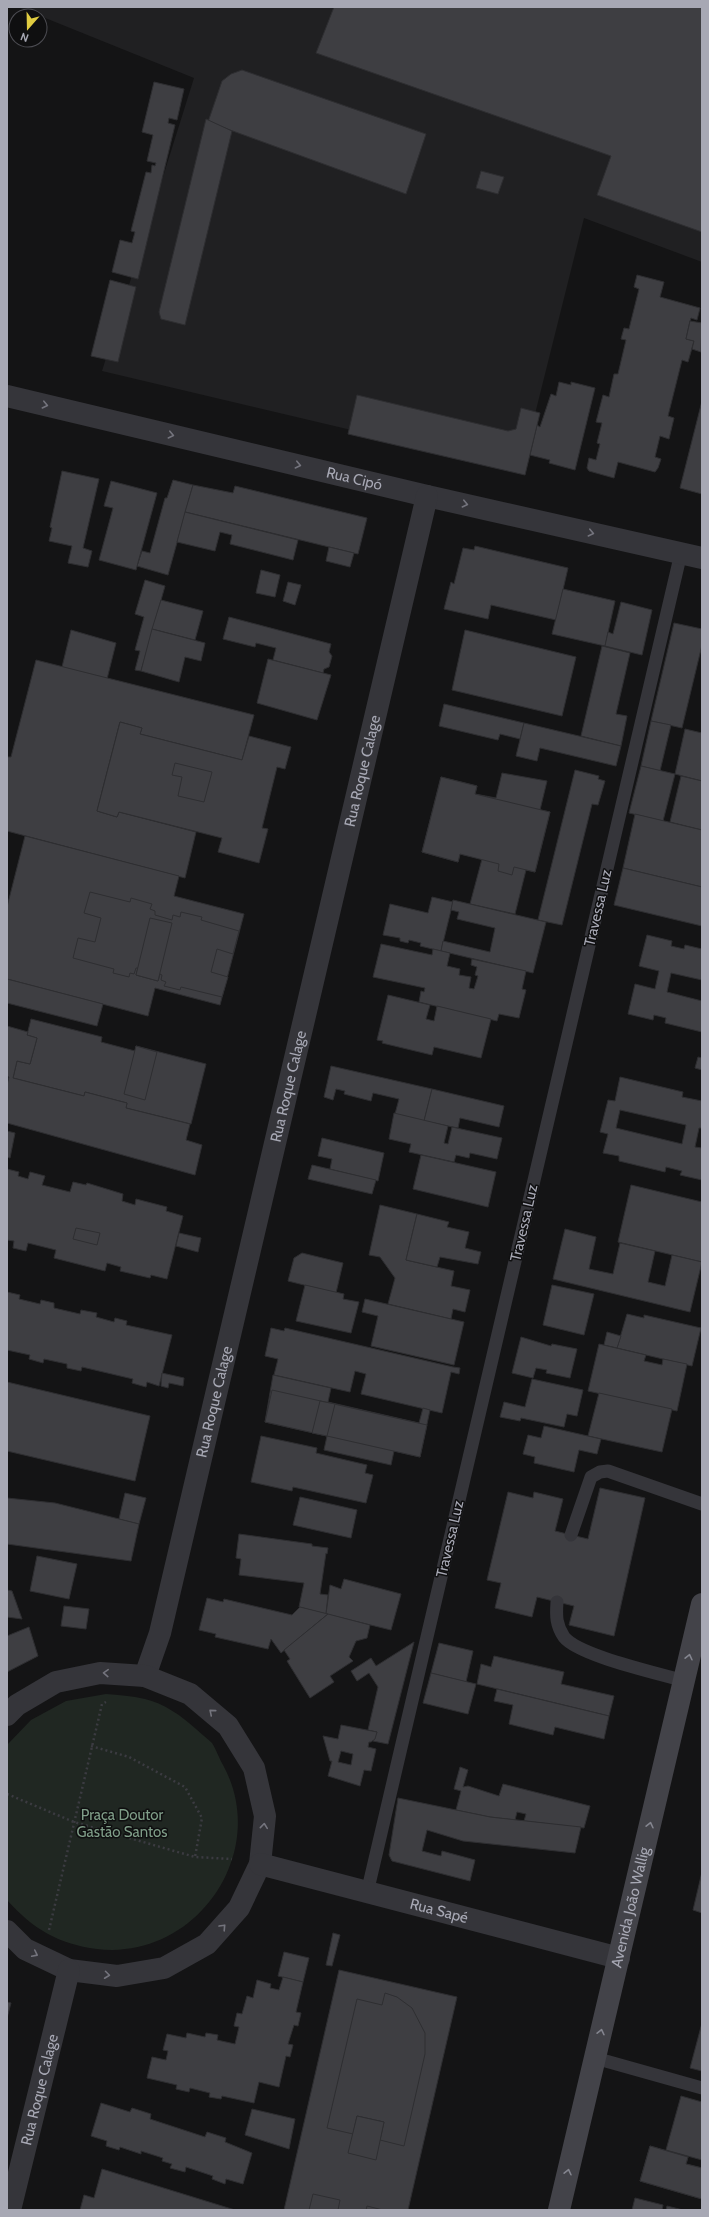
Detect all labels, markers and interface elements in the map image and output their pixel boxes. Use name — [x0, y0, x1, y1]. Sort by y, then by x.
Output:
north arrow — [8, 8, 48, 48]
text: N — [19, 29, 31, 45]
one-way arrow — [42, 400, 48, 408]
one-way arrow — [168, 430, 175, 438]
one-way arrow — [295, 460, 301, 468]
street label: Rua Cipó — [325, 463, 384, 494]
one-way arrow — [461, 500, 468, 508]
one-way arrow — [588, 528, 595, 537]
street label: Rua Roque Calage — [341, 713, 384, 829]
street label: Travessa Luz — [580, 868, 616, 948]
street label: Rua Roque Calage — [267, 1029, 310, 1144]
street label: Travessa Luz — [506, 1183, 542, 1263]
street label: Rua Roque Calage — [192, 1344, 236, 1459]
street label: Travessa Luz — [432, 1499, 468, 1579]
one-way arrow — [685, 1654, 693, 1660]
one-way arrow — [103, 1669, 109, 1678]
one-way arrow — [209, 1709, 216, 1716]
park label: Praça Doutor Gastão Santos — [76, 1806, 168, 1841]
one-way arrow — [645, 1821, 654, 1828]
one-way arrow — [259, 1823, 268, 1829]
street label: Avenida João Wallig — [607, 1845, 653, 1969]
street label: Rua Sapé — [408, 1895, 470, 1927]
one-way arrow — [218, 1924, 225, 1931]
one-way arrow — [31, 1949, 39, 1957]
one-way arrow — [104, 1970, 110, 1979]
one-way arrow — [597, 2029, 605, 2035]
street label: Rua Roque Calage — [17, 2032, 62, 2147]
one-way arrow — [563, 2169, 572, 2176]

